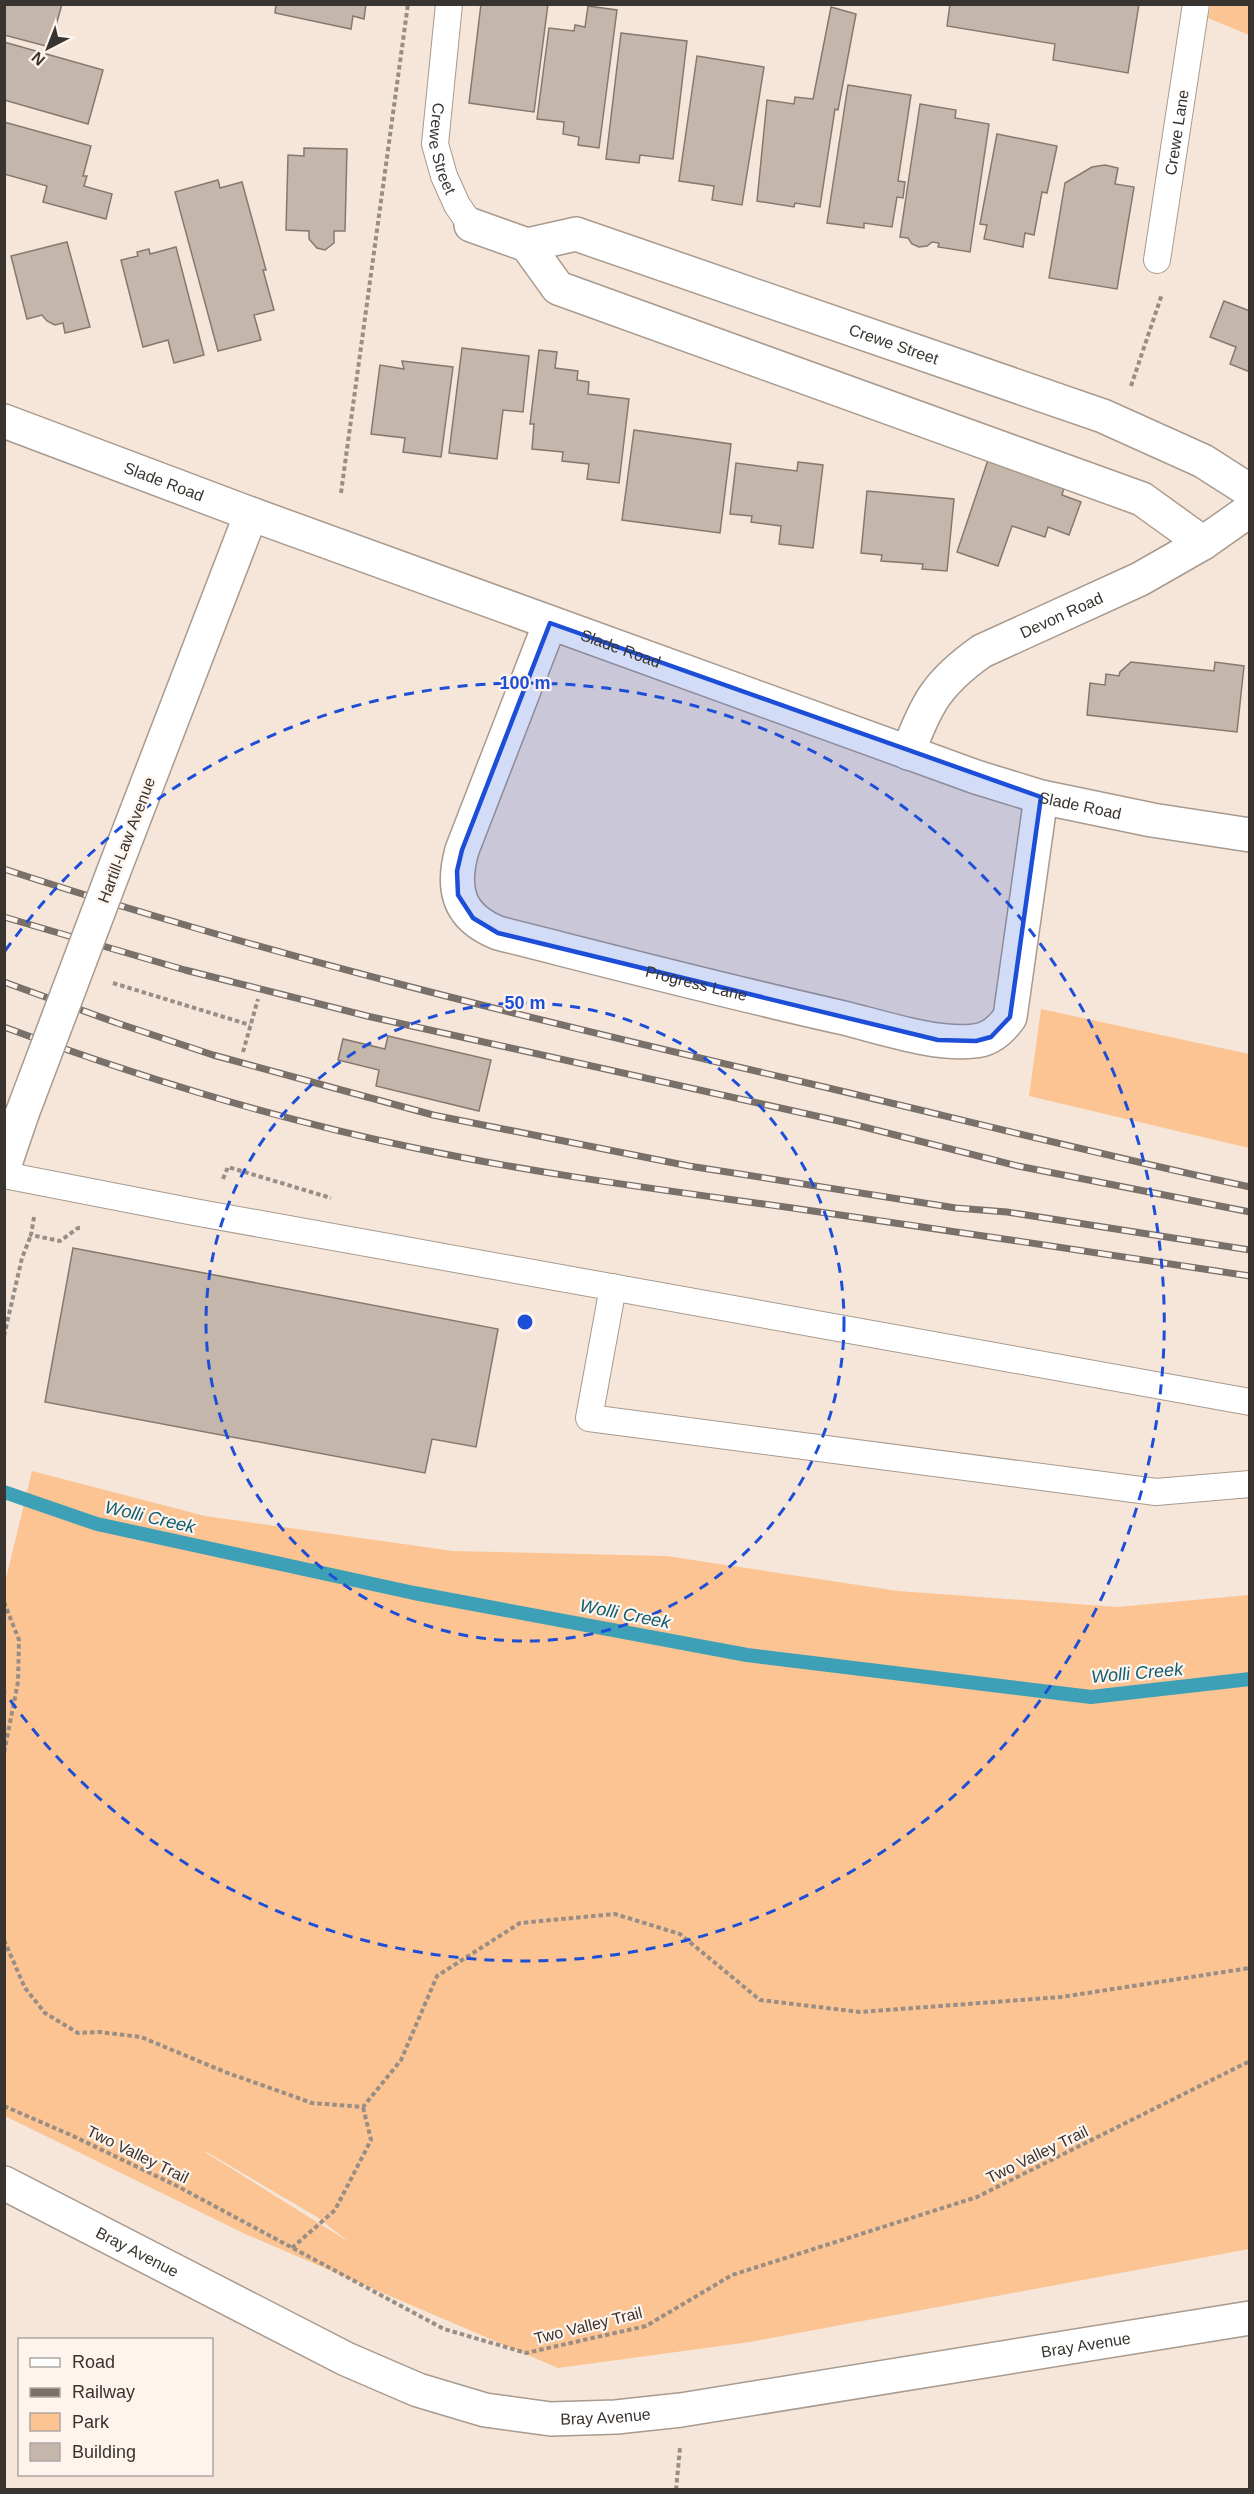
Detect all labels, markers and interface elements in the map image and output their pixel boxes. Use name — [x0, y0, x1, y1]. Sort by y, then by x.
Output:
north arrow — [18, 18, 78, 78]
text: N — [28, 49, 48, 69]
street label: Crewe Lane — [1162, 88, 1192, 177]
street label: Crewe Street — [425, 102, 459, 197]
street label: Crewe Street — [847, 321, 941, 368]
street label: Slade Road — [122, 459, 206, 504]
street label: Devon Road — [1018, 589, 1106, 641]
street label: Slade Road — [578, 626, 663, 671]
text: 100 m — [499, 673, 551, 693]
street label: Hartill-Law Avenue — [95, 775, 158, 905]
street label: Slade Road — [1038, 789, 1123, 822]
street label: Progress Lane — [644, 963, 749, 1004]
text: 50 m — [504, 993, 546, 1013]
centre of rings — [515, 1312, 535, 1332]
water label: Wolli Creek — [103, 1497, 198, 1537]
water label: Wolli Creek — [578, 1595, 673, 1633]
water label: Wolli Creek — [1090, 1659, 1185, 1687]
street label: Two Valley Trail — [84, 2123, 191, 2186]
street label: Two Valley Trail — [984, 2123, 1091, 2186]
street label: Bray Avenue — [93, 2224, 181, 2280]
street label: Two Valley Trail — [532, 2304, 644, 2347]
street label: Bray Avenue — [1040, 2329, 1132, 2361]
legend — [18, 2338, 213, 2476]
text: Road — [72, 2352, 115, 2372]
text: Railway — [72, 2382, 135, 2402]
street label: Bray Avenue — [560, 2405, 652, 2428]
text: Park — [72, 2412, 110, 2432]
text: Building — [72, 2442, 136, 2462]

